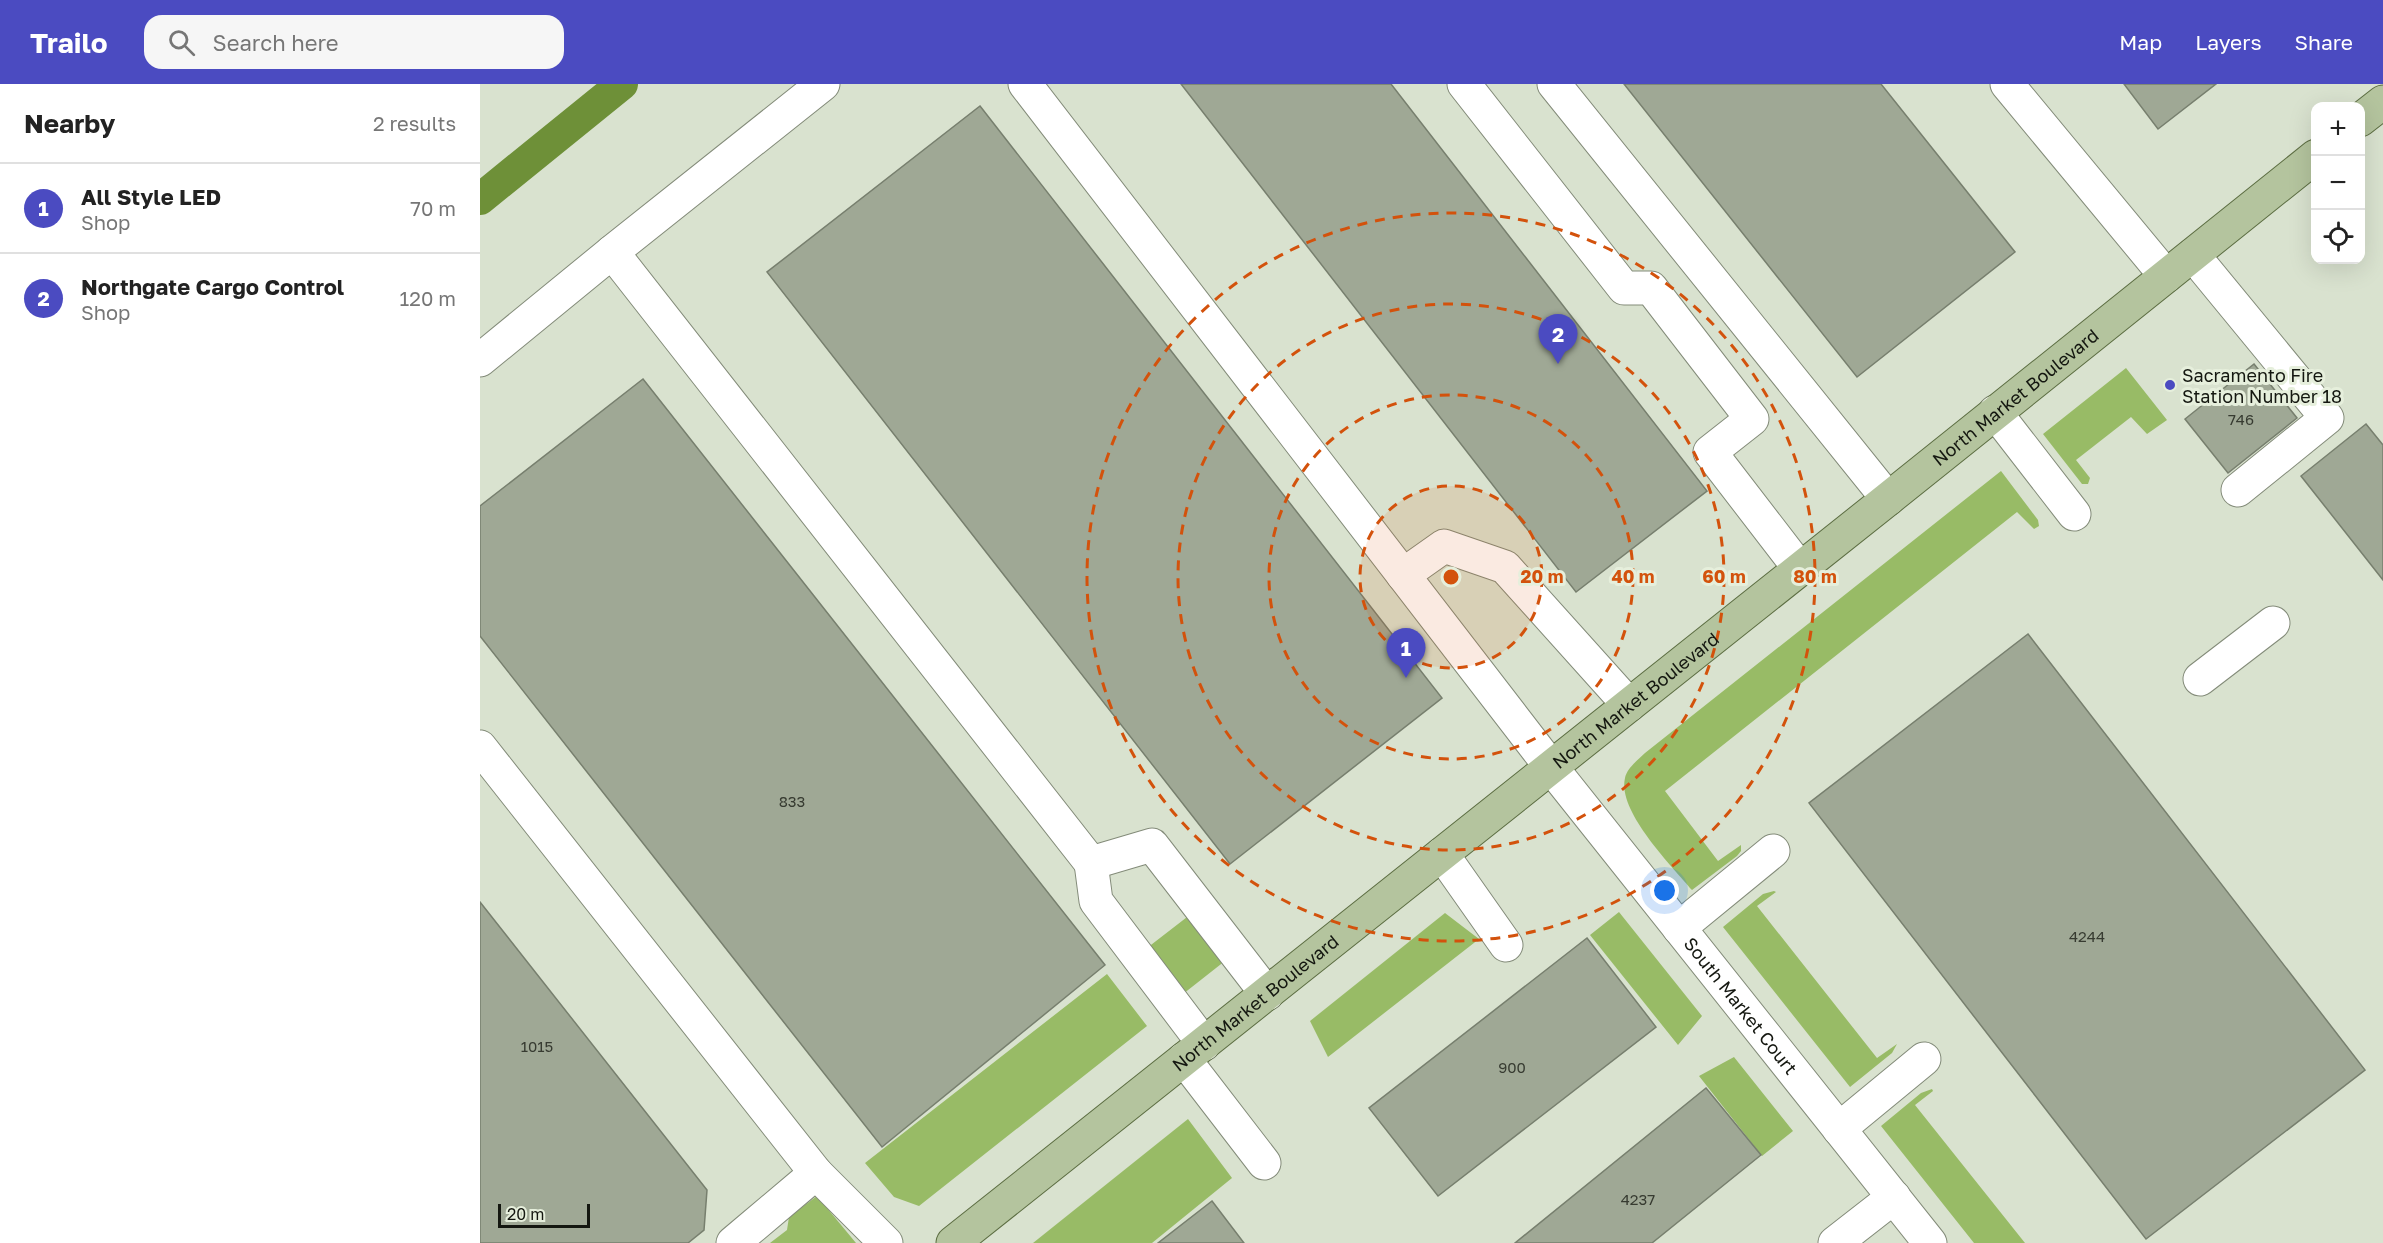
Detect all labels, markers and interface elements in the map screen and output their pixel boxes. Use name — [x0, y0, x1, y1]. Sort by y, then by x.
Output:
search box — [144, 15, 564, 69]
text: Trailo — [30, 26, 108, 59]
icon: search — [165, 26, 198, 59]
text: Search here — [213, 29, 339, 56]
text: Map — [2119, 29, 2162, 55]
text: Layers — [2195, 29, 2262, 55]
text: Share — [2295, 29, 2353, 55]
map controls — [2311, 102, 2365, 264]
button: + — [2311, 102, 2365, 156]
text: Nearby — [24, 108, 115, 139]
text: 2 results — [373, 111, 456, 135]
button: − — [2311, 156, 2365, 210]
text: All Style LED — [81, 183, 221, 210]
text: 1 — [38, 196, 49, 220]
text: 70 m — [410, 196, 456, 220]
text: Shop — [81, 210, 130, 234]
button: locate — [2311, 210, 2365, 264]
text: Northgate Cargo Control — [81, 273, 344, 300]
text: 2 — [37, 286, 50, 310]
text: 120 m — [400, 286, 456, 310]
text: Shop — [81, 300, 130, 324]
pin: 2 — [1538, 314, 1578, 364]
street label: North Market Boulevard — [1928, 324, 2103, 470]
place label: Sacramento Fire Station Number 18 — [2182, 364, 2342, 407]
marker: Sacramento Fire Station Number 18 — [2163, 378, 2177, 392]
house number: 746 — [2228, 410, 2254, 428]
text: 20 m — [1521, 565, 1563, 587]
text: 40 m — [1611, 565, 1655, 587]
text: 60 m — [1702, 565, 1746, 587]
text: 80 m — [1793, 565, 1837, 587]
centre of rings — [1441, 567, 1461, 587]
street label: North Market Boulevard — [1548, 627, 1723, 773]
pin: 1 — [1386, 628, 1426, 678]
house number: 833 — [779, 792, 805, 810]
your location — [1650, 876, 1679, 905]
house number: 4244 — [2069, 927, 2105, 945]
street label: North Market Boulevard — [1167, 930, 1343, 1076]
street label: South Market Court — [1680, 933, 1802, 1079]
house number: 1015 — [521, 1037, 553, 1055]
house number: 900 — [1498, 1058, 1526, 1076]
house number: 4237 — [1621, 1190, 1655, 1208]
scale bar — [498, 1201, 590, 1228]
text: 20 m — [507, 1204, 544, 1224]

